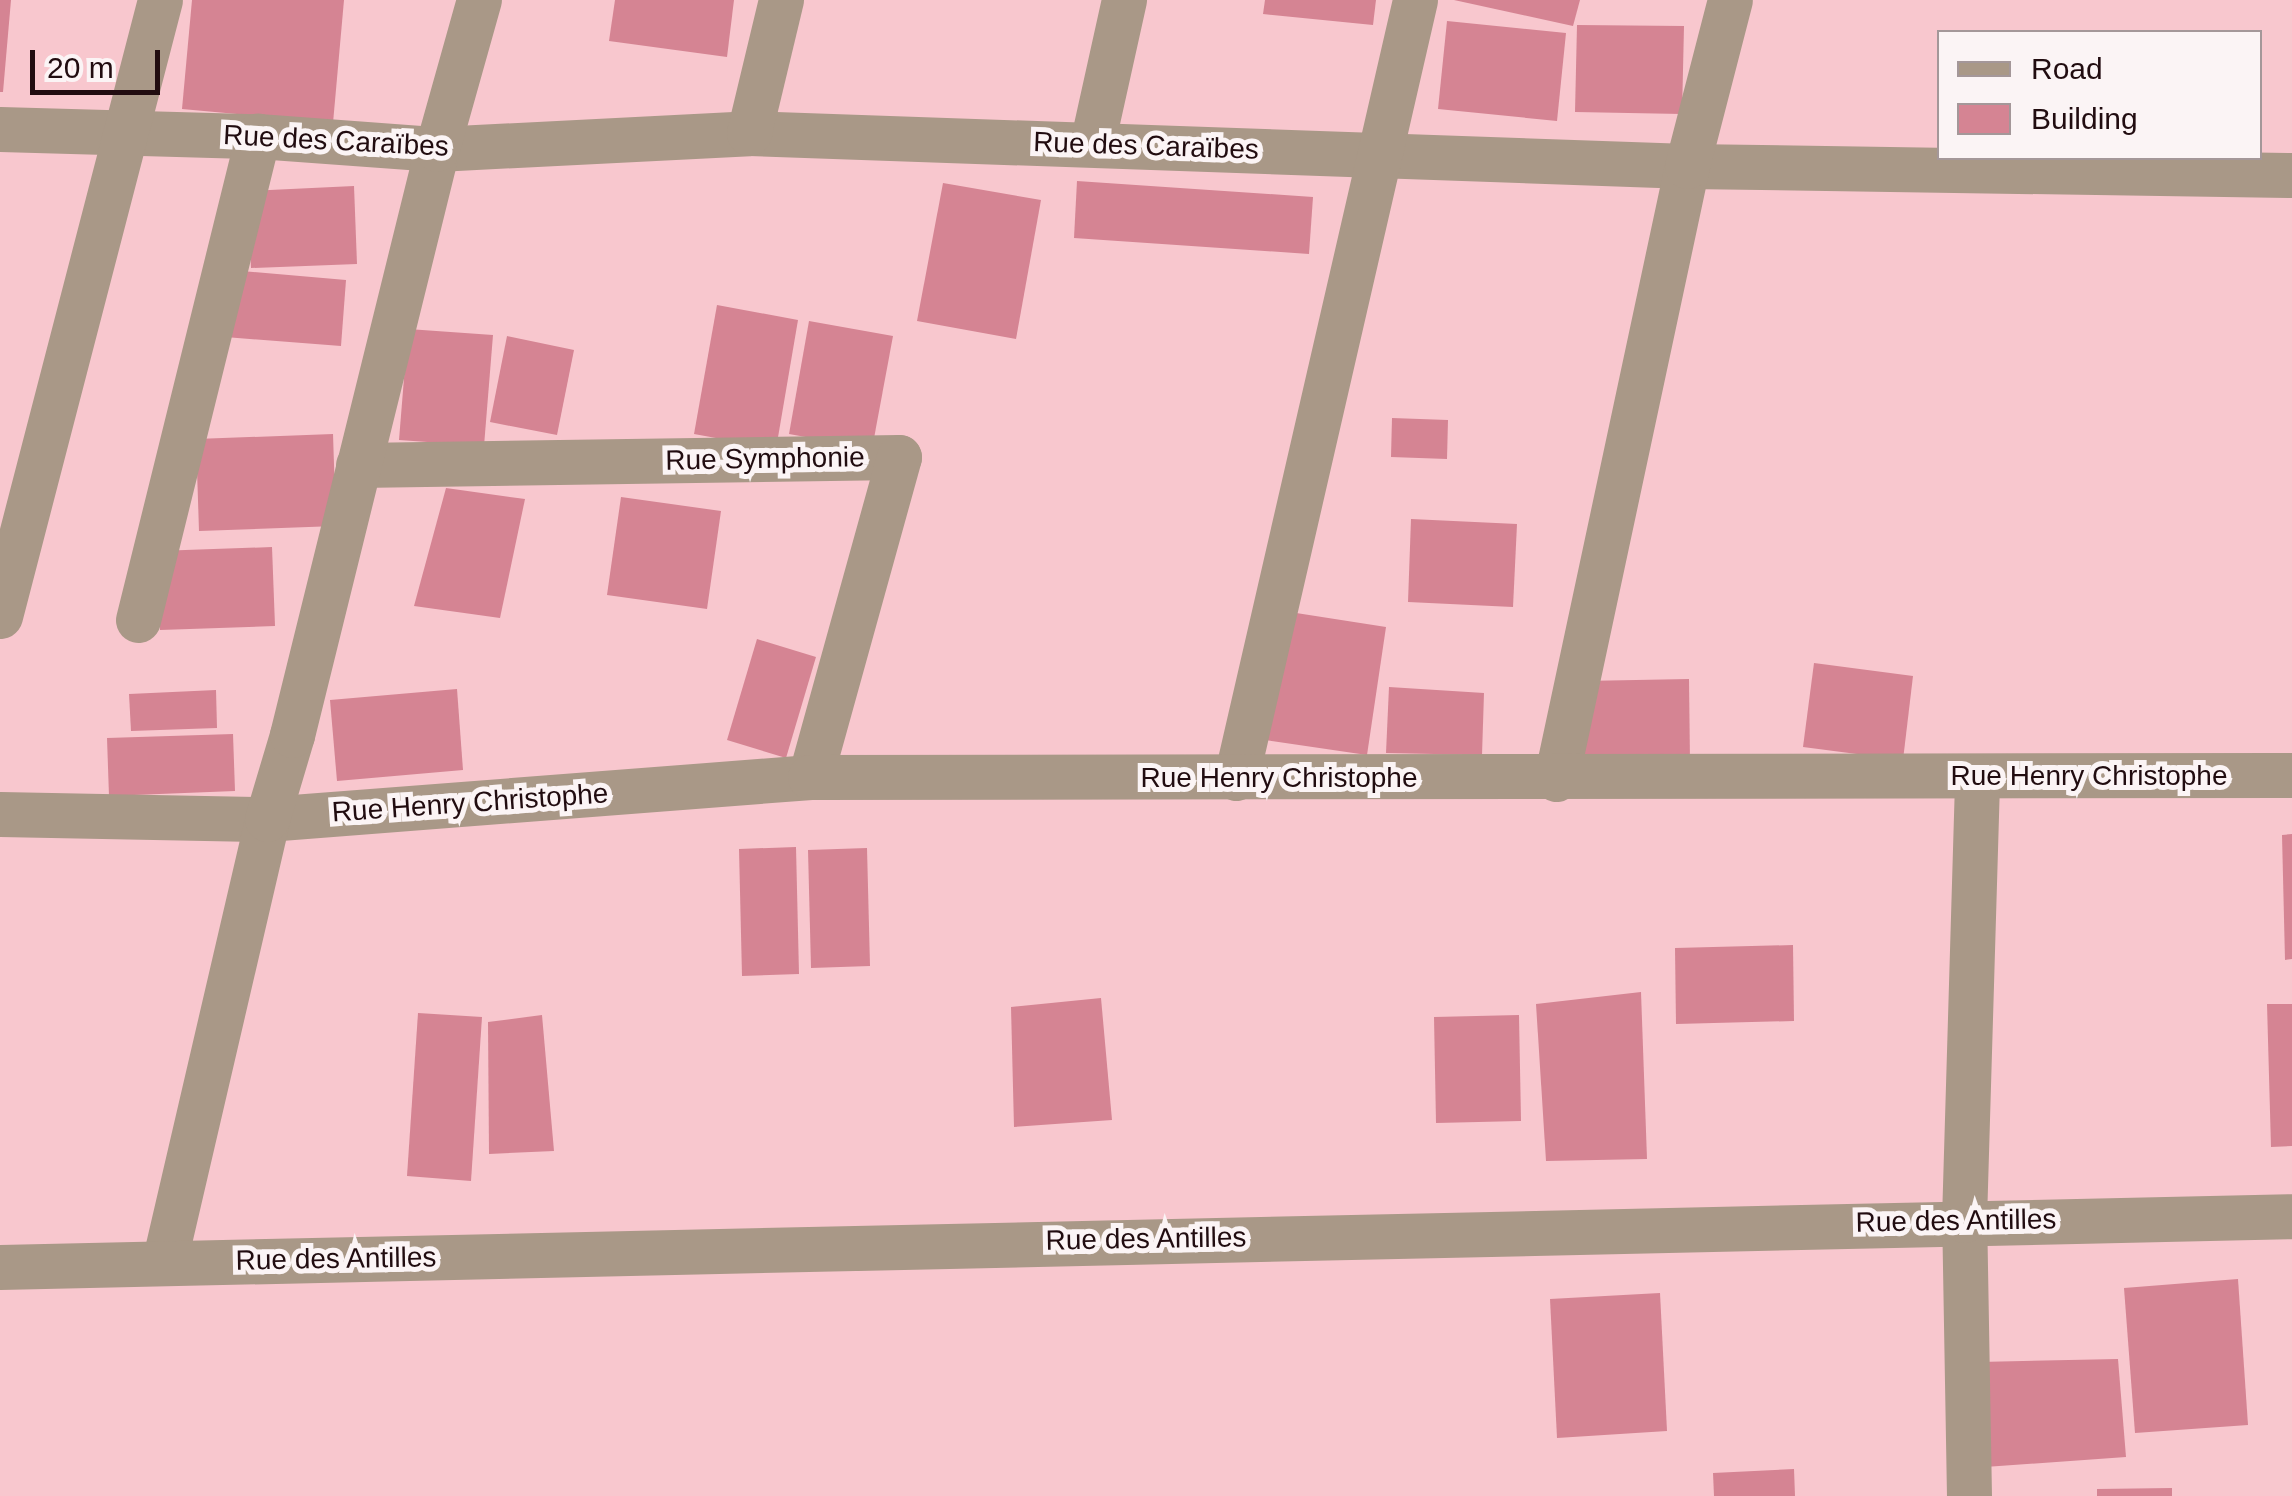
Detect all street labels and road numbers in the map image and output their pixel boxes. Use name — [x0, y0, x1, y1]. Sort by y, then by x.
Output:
street label: Rue des Caraïbes — [222, 118, 450, 164]
street label: Rue des Caraïbes — [1033, 125, 1259, 167]
street label: Rue Symphonie — [665, 440, 865, 478]
street label: Rue Henry Christophe — [1950, 759, 2228, 793]
street label: Rue Henry Christophe — [1140, 761, 1418, 795]
street label: Rue Henry Christophe — [331, 777, 609, 829]
street label: Rue des Antilles — [1855, 1202, 2057, 1240]
street label: Rue des Antilles — [1045, 1220, 1247, 1258]
street label: Rue des Antilles — [235, 1240, 437, 1278]

